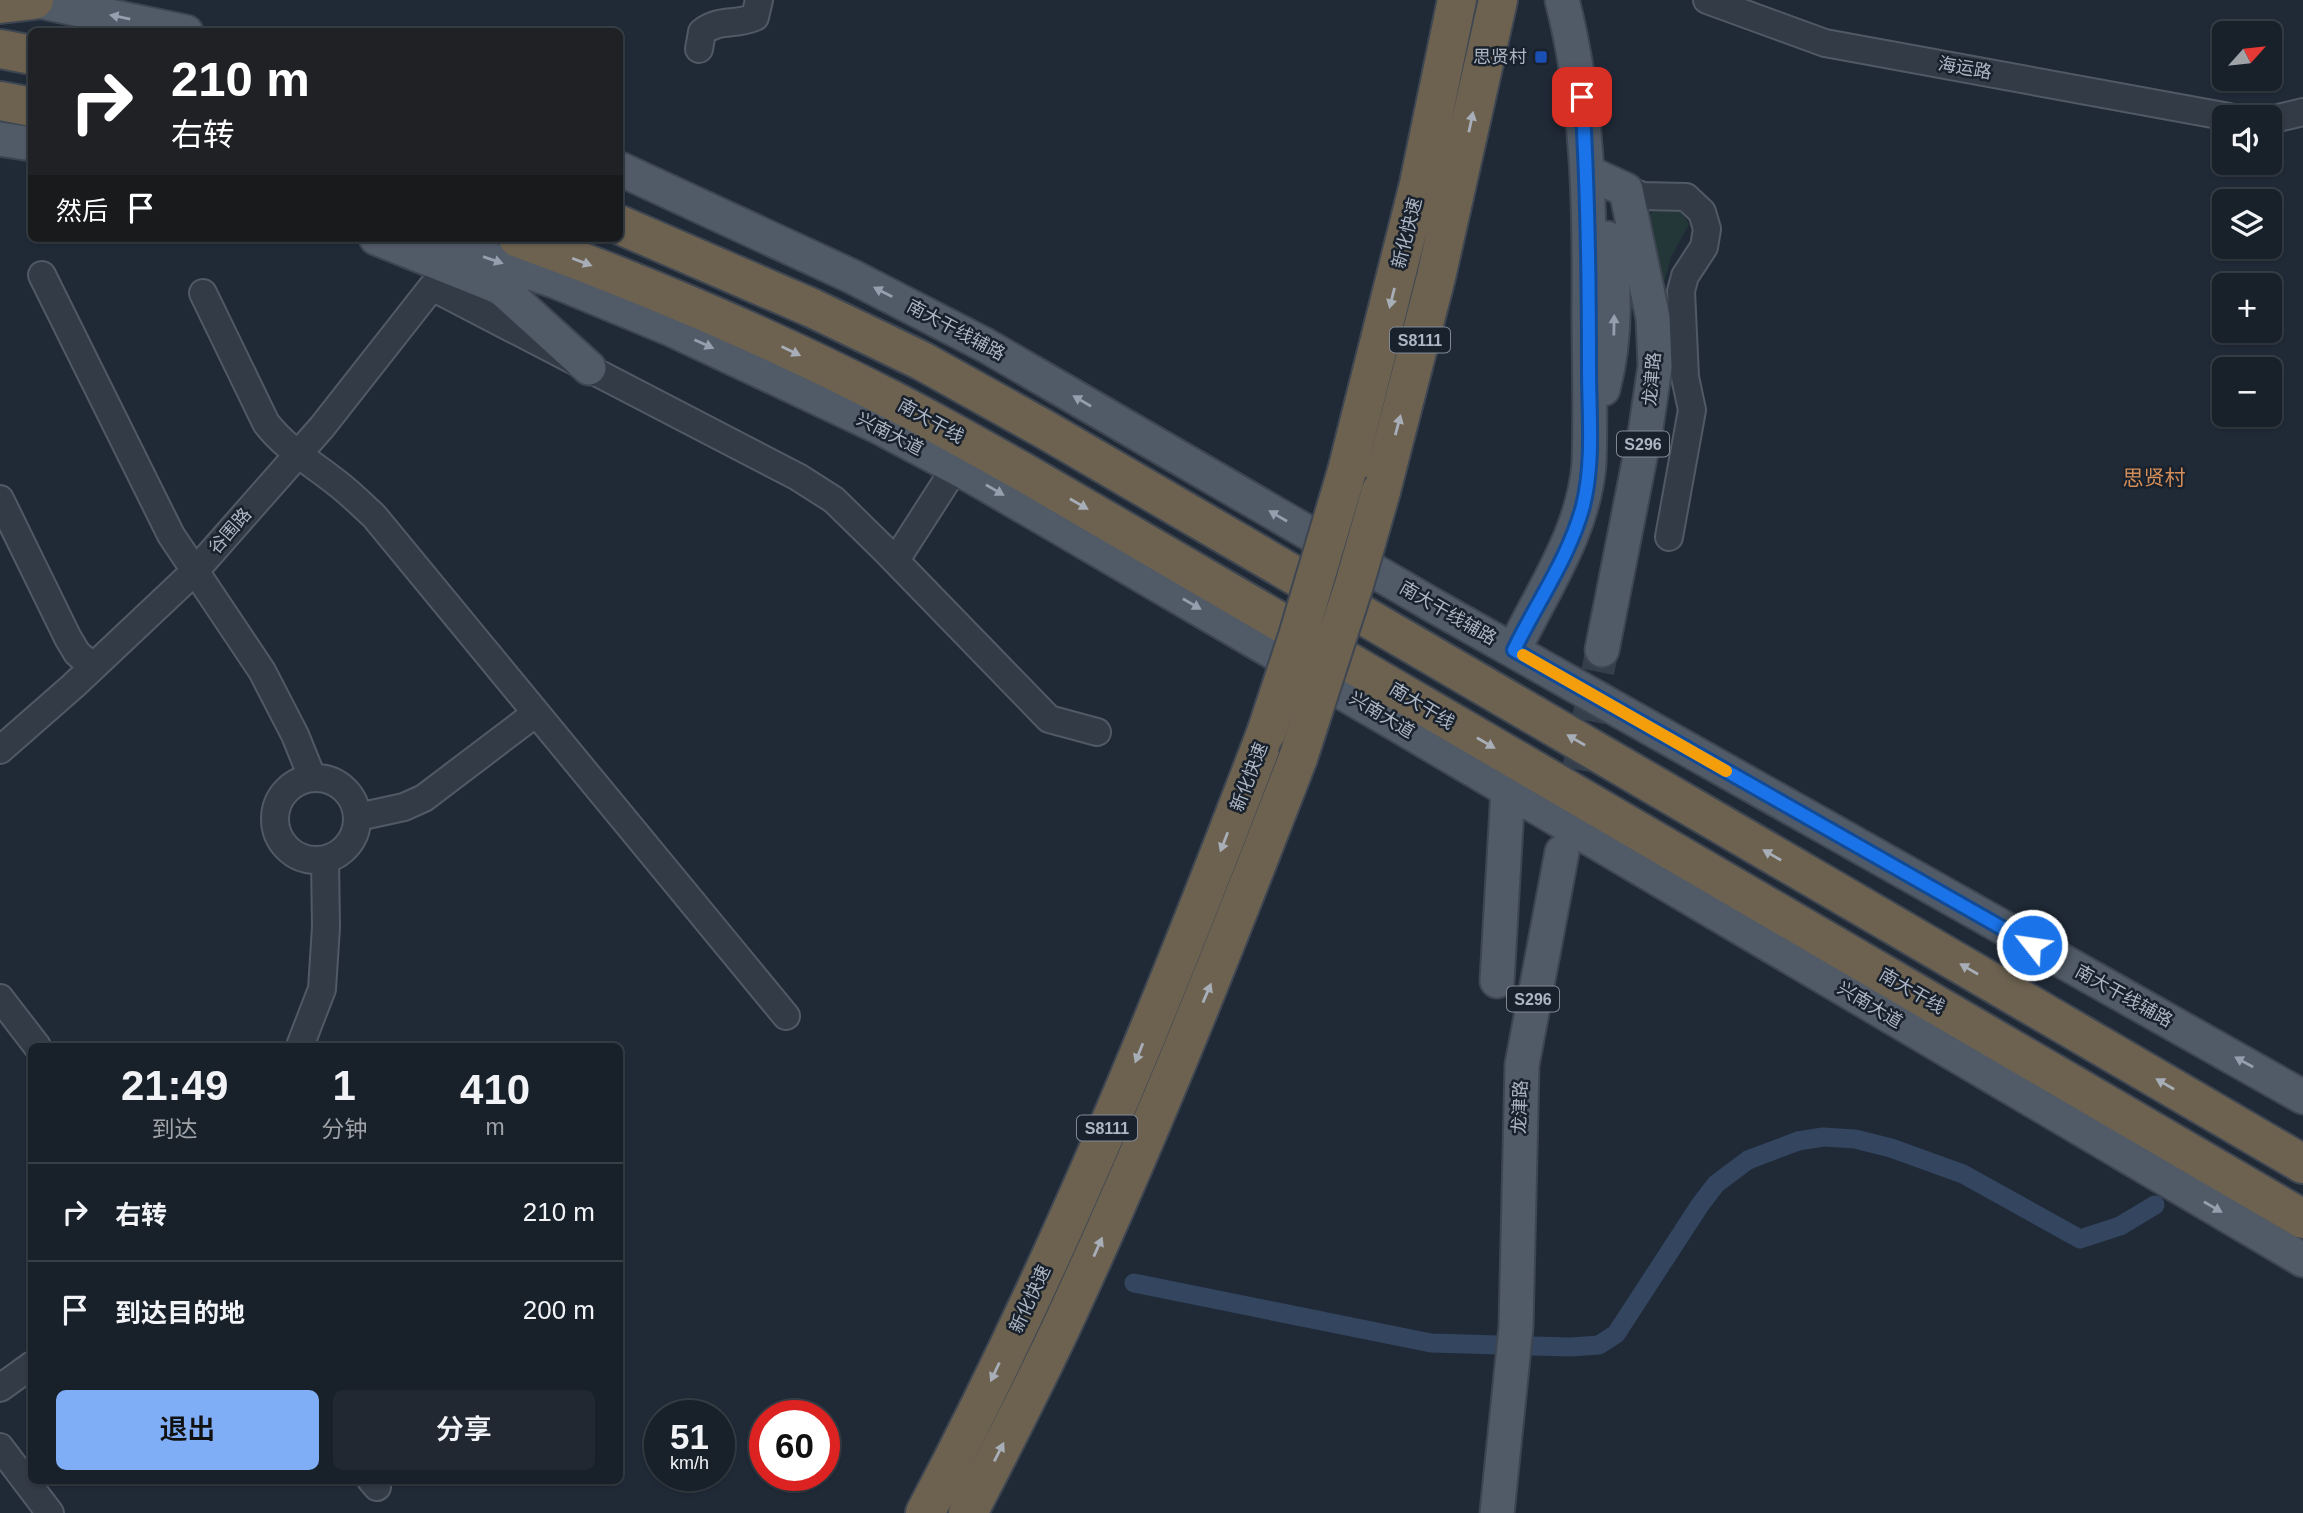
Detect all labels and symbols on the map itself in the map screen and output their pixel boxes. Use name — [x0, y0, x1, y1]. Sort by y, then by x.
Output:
one-way arrow — [109, 11, 131, 22]
north arrow — [2212, 21, 2282, 91]
place label: 思贤村 — [1473, 47, 1527, 67]
marker: 思贤村 — [1533, 49, 1549, 65]
street label: 海运路 — [1937, 53, 1993, 83]
pin — [1552, 67, 1612, 127]
one-way arrow — [1466, 111, 1477, 133]
street label: 新化快速 — [1389, 196, 1425, 270]
one-way arrow — [482, 255, 503, 266]
one-way arrow — [572, 256, 593, 267]
one-way arrow — [873, 286, 893, 297]
one-way arrow — [1386, 287, 1397, 309]
street label: 南大干线辅路 — [904, 296, 1008, 364]
one-way arrow — [1608, 314, 1619, 336]
road number: S8111 — [1390, 328, 1450, 352]
one-way arrow — [694, 338, 714, 350]
one-way arrow — [781, 345, 801, 357]
street label: 龙津路 — [1640, 351, 1664, 407]
street label: 南大干线 — [895, 395, 967, 447]
one-way arrow — [1073, 395, 1092, 407]
street label: 兴南大道 — [853, 409, 927, 459]
one-way arrow — [1393, 414, 1404, 436]
road number: S296 — [1617, 432, 1669, 457]
district label: 思贤村 — [2123, 466, 2186, 489]
one-way arrow — [985, 484, 1005, 496]
one-way arrow — [1069, 498, 1088, 510]
street label: 谷围路 — [205, 504, 255, 558]
one-way arrow — [1269, 510, 1288, 522]
street label: 南大干线辅路 — [1396, 577, 1500, 649]
one-way arrow — [1182, 598, 1201, 610]
street label: 南大干线 — [1386, 679, 1458, 733]
street label: 兴南大道 — [1346, 688, 1418, 742]
one-way arrow — [1566, 734, 1586, 746]
one-way arrow — [1476, 737, 1495, 749]
street label: 新化快速 — [1227, 740, 1271, 814]
one-way arrow — [1219, 832, 1230, 853]
one-way arrow — [1762, 849, 1781, 862]
position arrow — [1995, 908, 2069, 982]
street label: 南大干线辅路 — [2072, 961, 2176, 1031]
one-way arrow — [1959, 963, 1978, 976]
street label: 南大干线 — [1876, 964, 1948, 1018]
street label: 兴南大道 — [1834, 978, 1906, 1032]
one-way arrow — [1201, 982, 1212, 1003]
road number: S296 — [1507, 987, 1559, 1012]
one-way arrow — [1133, 1043, 1144, 1064]
one-way arrow — [2234, 1056, 2254, 1068]
one-way arrow — [2156, 1077, 2175, 1090]
street label: 龙津路 — [1509, 1080, 1531, 1134]
road number: S8111 — [1077, 1116, 1137, 1140]
one-way arrow — [2203, 1201, 2222, 1214]
one-way arrow — [1093, 1237, 1104, 1258]
street label: 新化快速 — [1006, 1262, 1054, 1336]
one-way arrow — [989, 1362, 1001, 1382]
speed limit sign: 60 — [749, 1400, 840, 1491]
one-way arrow — [993, 1442, 1005, 1462]

